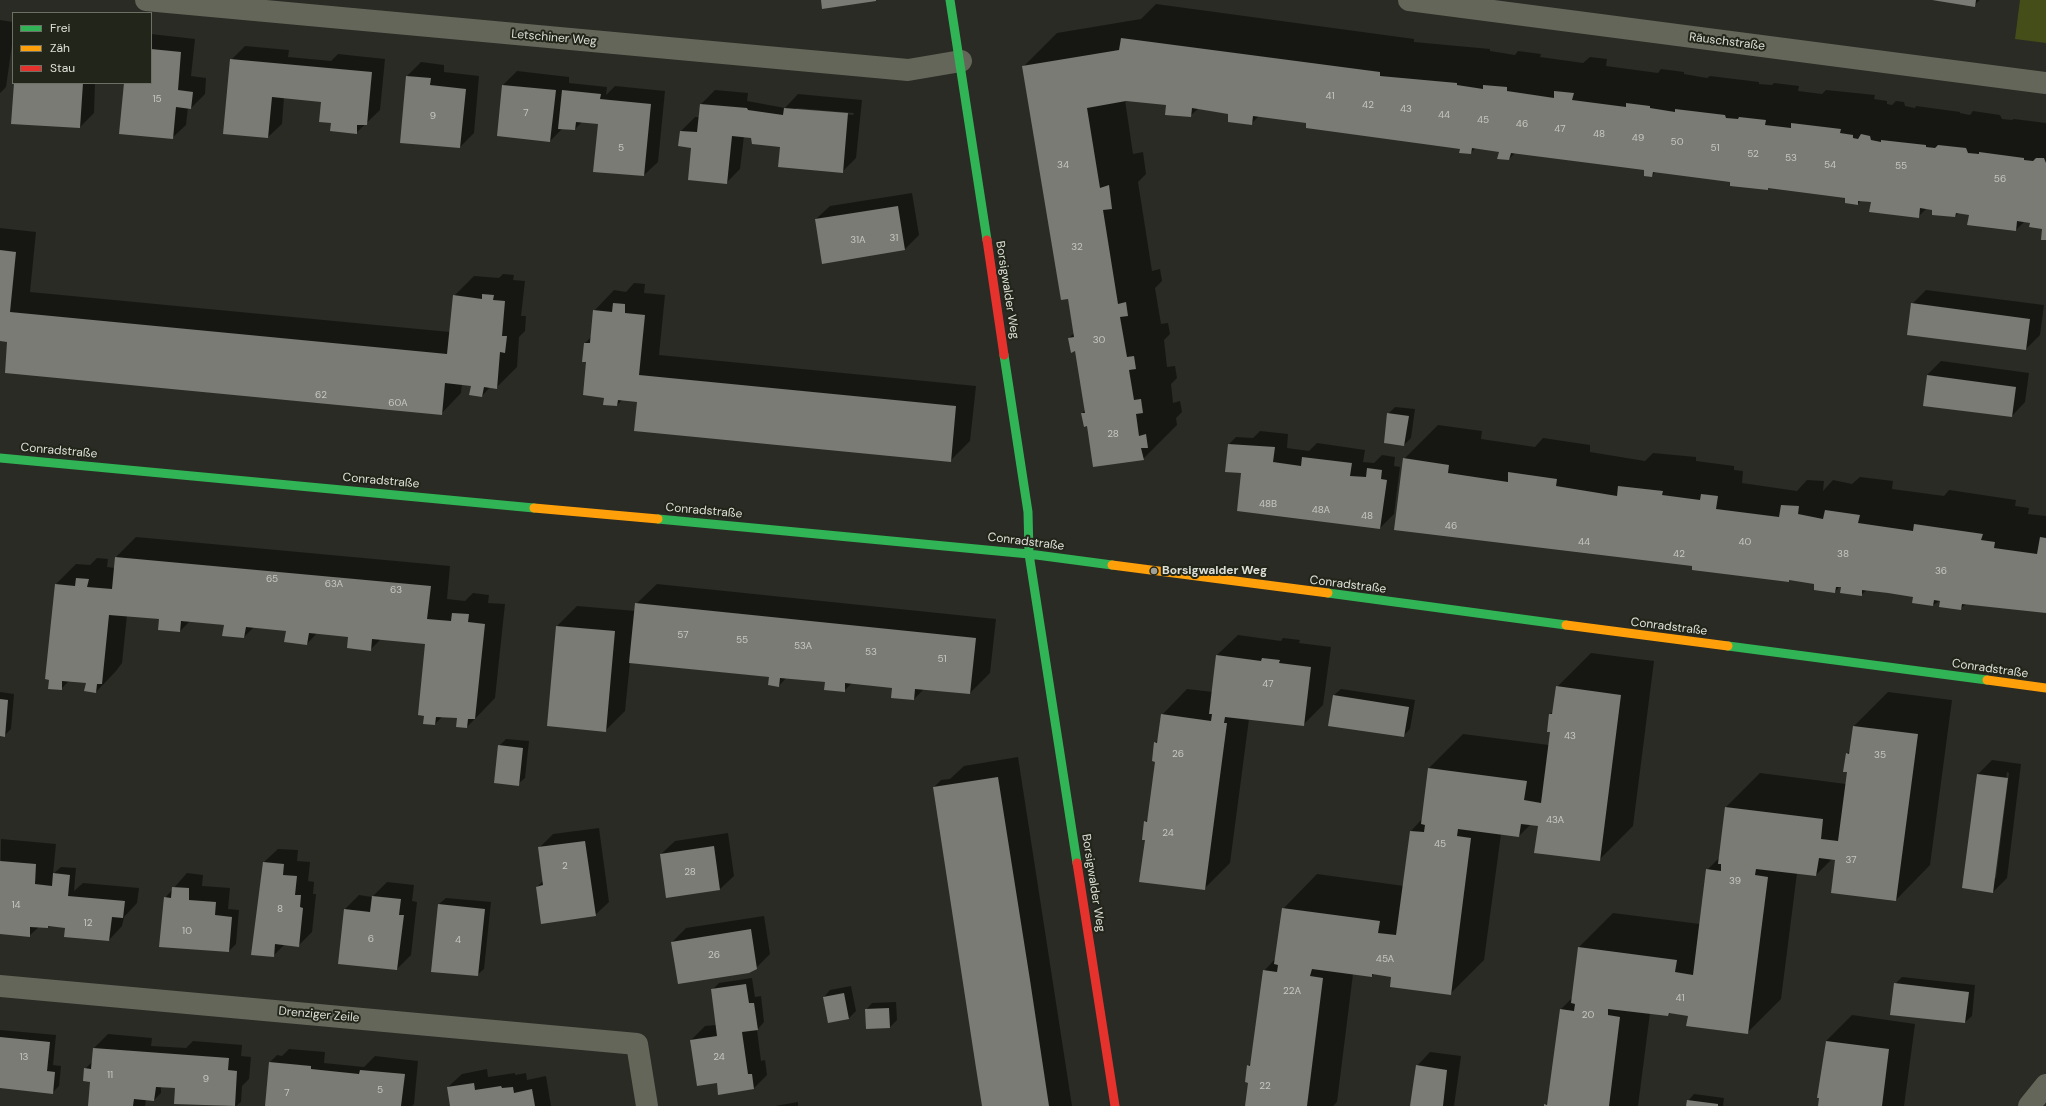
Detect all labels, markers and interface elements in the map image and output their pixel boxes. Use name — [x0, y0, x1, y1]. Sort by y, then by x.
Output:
legend — [12, 12, 152, 84]
text: Frei — [50, 20, 70, 36]
street label: Letschiner Weg — [511, 27, 597, 49]
street label: Räuschstraße — [1688, 30, 1766, 54]
text: Zäh — [50, 40, 70, 56]
text: Stau — [50, 60, 75, 76]
house number: 41 — [1325, 90, 1335, 102]
house number: 15 — [152, 93, 162, 105]
house number: 42 — [1362, 99, 1374, 111]
house number: 43 — [1400, 103, 1412, 115]
house number: 7 — [523, 107, 529, 119]
house number: 44 — [1438, 109, 1450, 121]
house number: 9 — [430, 110, 436, 122]
house number: 45 — [1477, 114, 1489, 126]
house number: 46 — [1516, 118, 1528, 130]
house number: 47 — [1554, 123, 1566, 135]
house number: 48 — [1593, 128, 1605, 140]
house number: 49 — [1632, 132, 1644, 144]
house number: 50 — [1671, 136, 1683, 148]
house number: 5 — [618, 142, 624, 154]
house number: 51 — [1710, 142, 1720, 154]
house number: 52 — [1747, 148, 1759, 160]
house number: 53 — [1785, 152, 1797, 164]
house number: 34 — [1057, 159, 1069, 171]
house number: 54 — [1824, 159, 1836, 171]
house number: 55 — [1895, 160, 1907, 172]
house number: 56 — [1994, 173, 2006, 185]
house number: 31 — [890, 232, 898, 244]
house number: 31A — [850, 234, 866, 246]
street label: Borsigwalder Weg — [992, 240, 1022, 340]
house number: 32 — [1071, 241, 1083, 253]
house number: 30 — [1093, 334, 1105, 346]
house number: 62 — [315, 389, 327, 401]
house number: 60A — [388, 397, 408, 409]
house number: 28 — [1107, 428, 1119, 440]
street label: Conradstraße — [20, 440, 98, 462]
street label: Conradstraße — [342, 470, 420, 492]
house number: 48B — [1259, 498, 1277, 510]
street label: Conradstraße — [665, 500, 743, 522]
house number: 48A — [1312, 504, 1330, 516]
house number: 48 — [1361, 510, 1373, 522]
house number: 46 — [1445, 520, 1457, 532]
street label: Conradstraße — [987, 530, 1065, 554]
house number: 44 — [1578, 536, 1590, 548]
house number: 40 — [1739, 536, 1751, 548]
house number: 42 — [1673, 548, 1685, 560]
house number: 38 — [1837, 548, 1849, 560]
place label: Borsigwalder Weg — [1162, 564, 1267, 578]
house number: 36 — [1935, 565, 1947, 577]
marker: Borsigwalder Weg — [1149, 566, 1159, 576]
house number: 65 — [266, 573, 278, 585]
street label: Conradstraße — [1309, 573, 1387, 597]
house number: 63A — [325, 578, 343, 590]
house number: 63 — [390, 584, 402, 596]
street label: Conradstraße — [1630, 615, 1708, 639]
house number: 57 — [677, 629, 689, 641]
house number: 55 — [736, 634, 748, 646]
house number: 53A — [794, 640, 812, 652]
house number: 53 — [865, 646, 877, 658]
house number: 51 — [937, 653, 947, 665]
street label: Conradstraße — [1951, 657, 2029, 681]
house number: 47 — [1262, 678, 1274, 690]
house number: 43 — [1564, 730, 1576, 742]
house number: 26 — [1172, 748, 1184, 760]
house number: 35 — [1874, 749, 1886, 761]
house number: 43A — [1546, 814, 1564, 826]
house number: 24 — [1162, 827, 1174, 839]
street label: Borsigwalder Weg — [1078, 833, 1108, 933]
house number: 45 — [1434, 838, 1446, 850]
house number: 37 — [1845, 854, 1857, 866]
house number: 2 — [562, 860, 568, 872]
house number: 28 — [684, 866, 696, 878]
house number: 39 — [1729, 875, 1741, 887]
house number: 14 — [11, 899, 21, 911]
house number: 8 — [277, 903, 283, 915]
house number: 12 — [84, 917, 92, 929]
house number: 10 — [182, 925, 192, 937]
house number: 6 — [368, 933, 374, 945]
house number: 4 — [455, 934, 461, 946]
house number: 26 — [708, 949, 720, 961]
house number: 45A — [1376, 953, 1394, 965]
house number: 22A — [1283, 985, 1301, 997]
house number: 41 — [1675, 992, 1685, 1004]
street label: Drenziger Zeile — [278, 1004, 360, 1026]
house number: 20 — [1582, 1009, 1594, 1021]
house number: 13 — [19, 1051, 29, 1063]
house number: 24 — [713, 1051, 725, 1063]
house number: 11 — [107, 1069, 113, 1081]
house number: 9 — [203, 1073, 209, 1085]
house number: 22 — [1259, 1080, 1271, 1092]
house number: 5 — [377, 1084, 383, 1096]
house number: 7 — [284, 1087, 290, 1099]

